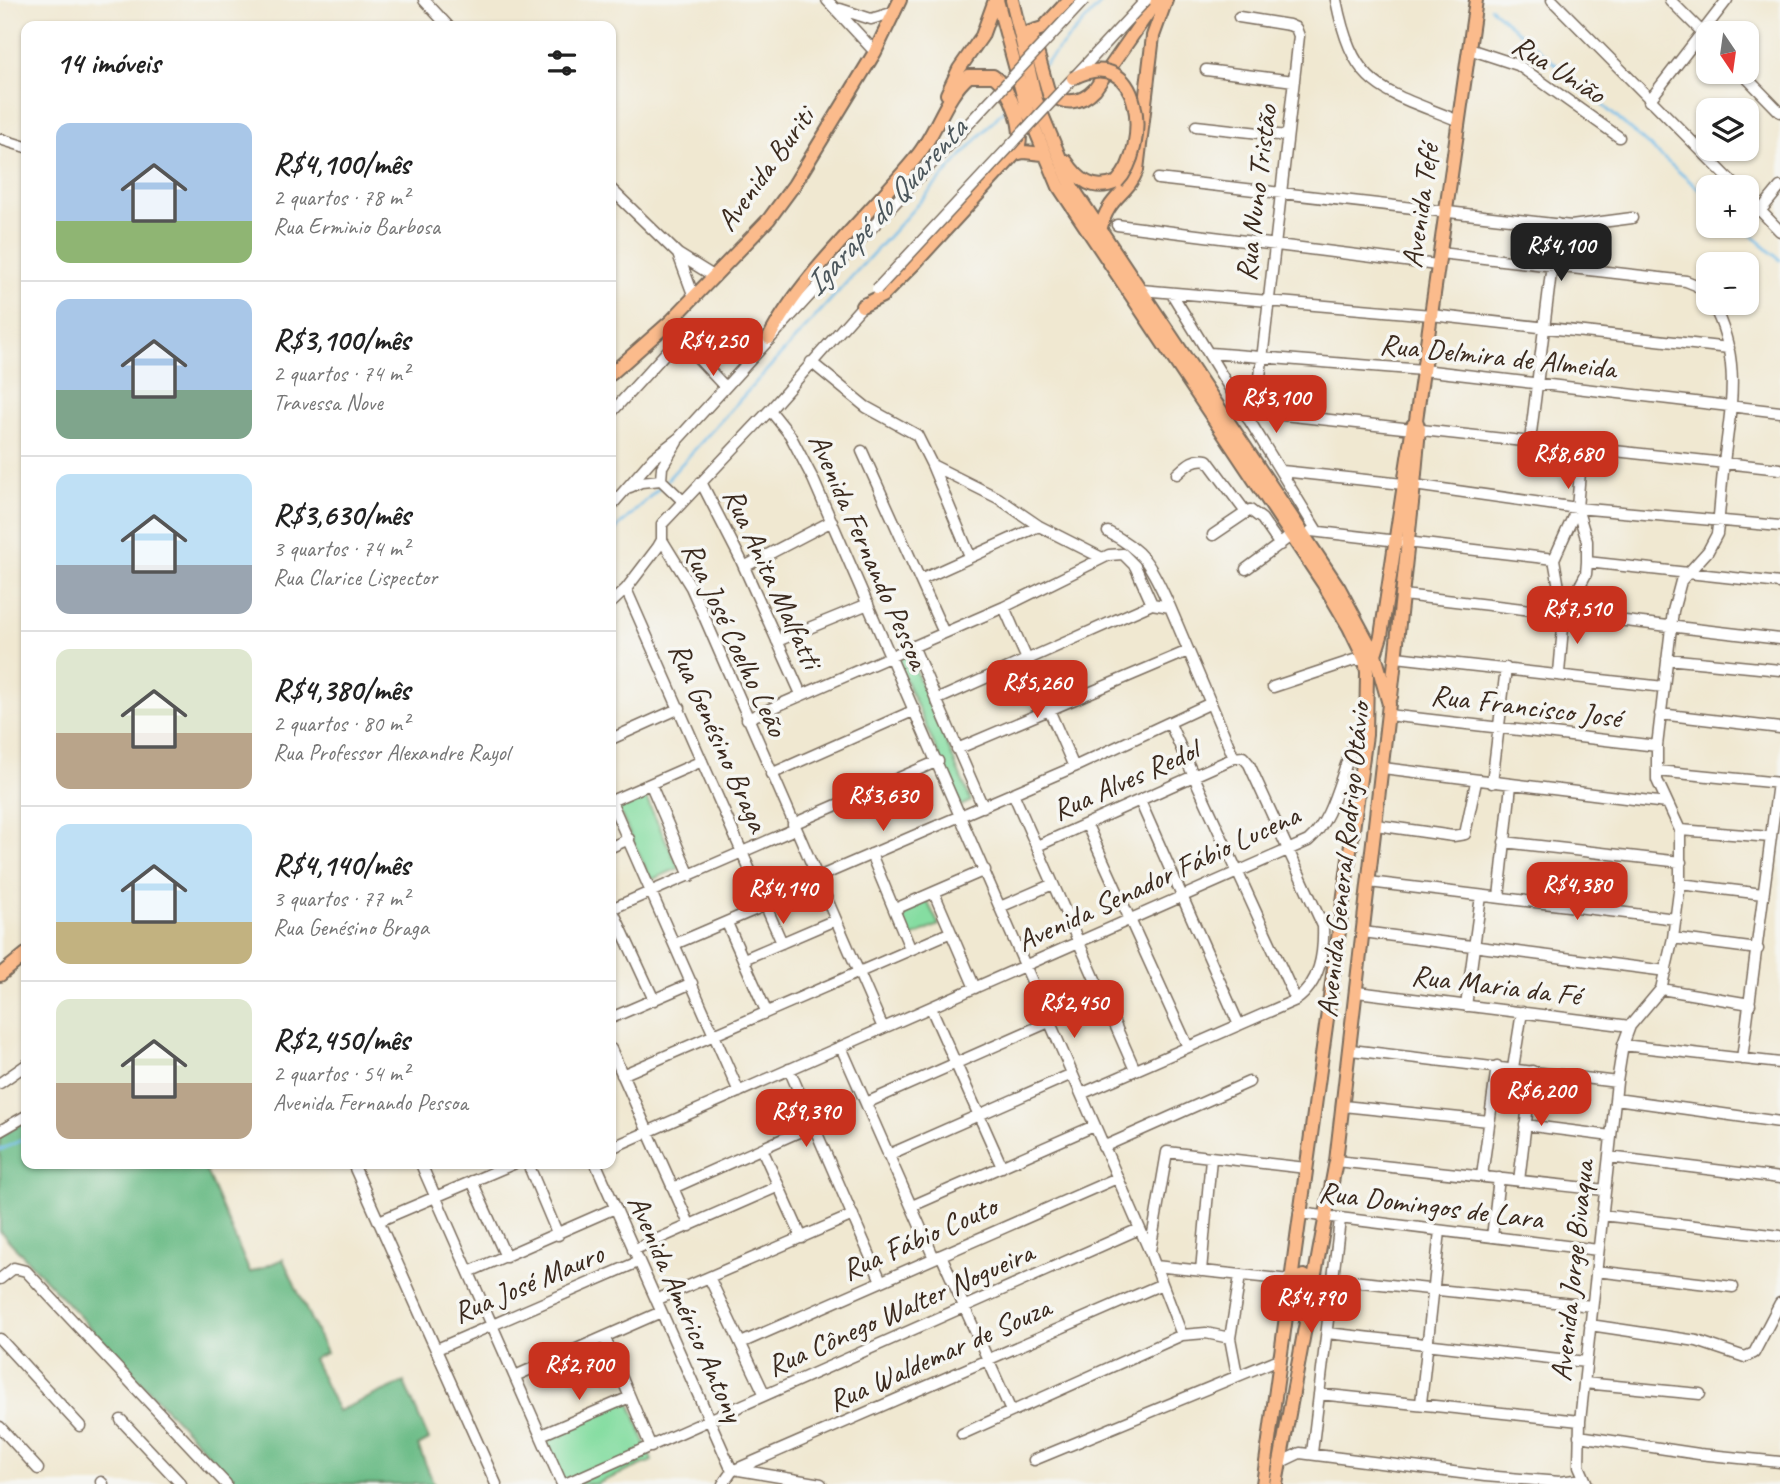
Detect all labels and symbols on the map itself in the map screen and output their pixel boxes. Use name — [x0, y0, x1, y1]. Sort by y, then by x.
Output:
north arrow — [1696, 21, 1759, 84]
street label: Rua União — [1505, 26, 1614, 113]
street label: Avenida Buriti — [707, 97, 825, 238]
street label: Rua Nuno Tristão — [1226, 101, 1286, 283]
water label: Igarapé do Quarenta — [795, 107, 978, 304]
street label: Avenida Tefé — [1393, 138, 1448, 270]
pin: R$4,100 — [1496, 224, 1626, 283]
pin: R$4,250 — [648, 318, 778, 378]
street label: Rua Delmira de Almeida — [1378, 325, 1621, 388]
pin: R$3,100 — [1211, 376, 1341, 435]
street label: Avenida Fernando Pessoa — [800, 427, 939, 677]
pin: R$8,680 — [1503, 432, 1633, 491]
street label: Rua Anita Malfatti — [715, 482, 833, 677]
street label: Rua José Coelho Leão — [673, 536, 797, 743]
pin: R$7,510 — [1512, 586, 1642, 646]
street label: Rua Genésino Braga — [660, 636, 778, 839]
pin: R$5,260 — [972, 660, 1102, 720]
street label: Rua Francisco José — [1429, 676, 1627, 737]
street label: Avenida General Rodrigo Otávio — [1308, 697, 1379, 1019]
street label: Rua Alves Redol — [1046, 729, 1208, 829]
pin: R$3,630 — [818, 774, 948, 833]
street label: Avenida Senador Fábio Lucena — [1011, 795, 1307, 960]
pin: R$4,380 — [1512, 862, 1642, 922]
pin: R$4,140 — [718, 866, 848, 926]
street label: Rua Maria da Fé — [1409, 956, 1587, 1015]
pin: R$2,450 — [1009, 981, 1139, 1040]
pin: R$6,200 — [1476, 1068, 1606, 1128]
pin: R$9,390 — [741, 1090, 871, 1149]
street label: Avenida Jorge Bivaqua — [1542, 1156, 1603, 1383]
street label: Rua Domingos de Lara — [1317, 1172, 1547, 1238]
street label: Rua Fábio Couto — [836, 1186, 1005, 1289]
street label: Avenida Américo Antony — [619, 1189, 754, 1430]
street label: Rua Cônego Walter Nogueira — [761, 1232, 1042, 1385]
street label: Rua José Mauro — [447, 1234, 610, 1332]
pin: R$4,790 — [1246, 1276, 1376, 1335]
street label: Rua Waldemar de Souza — [822, 1287, 1059, 1420]
pin: R$2,700 — [514, 1342, 644, 1402]

